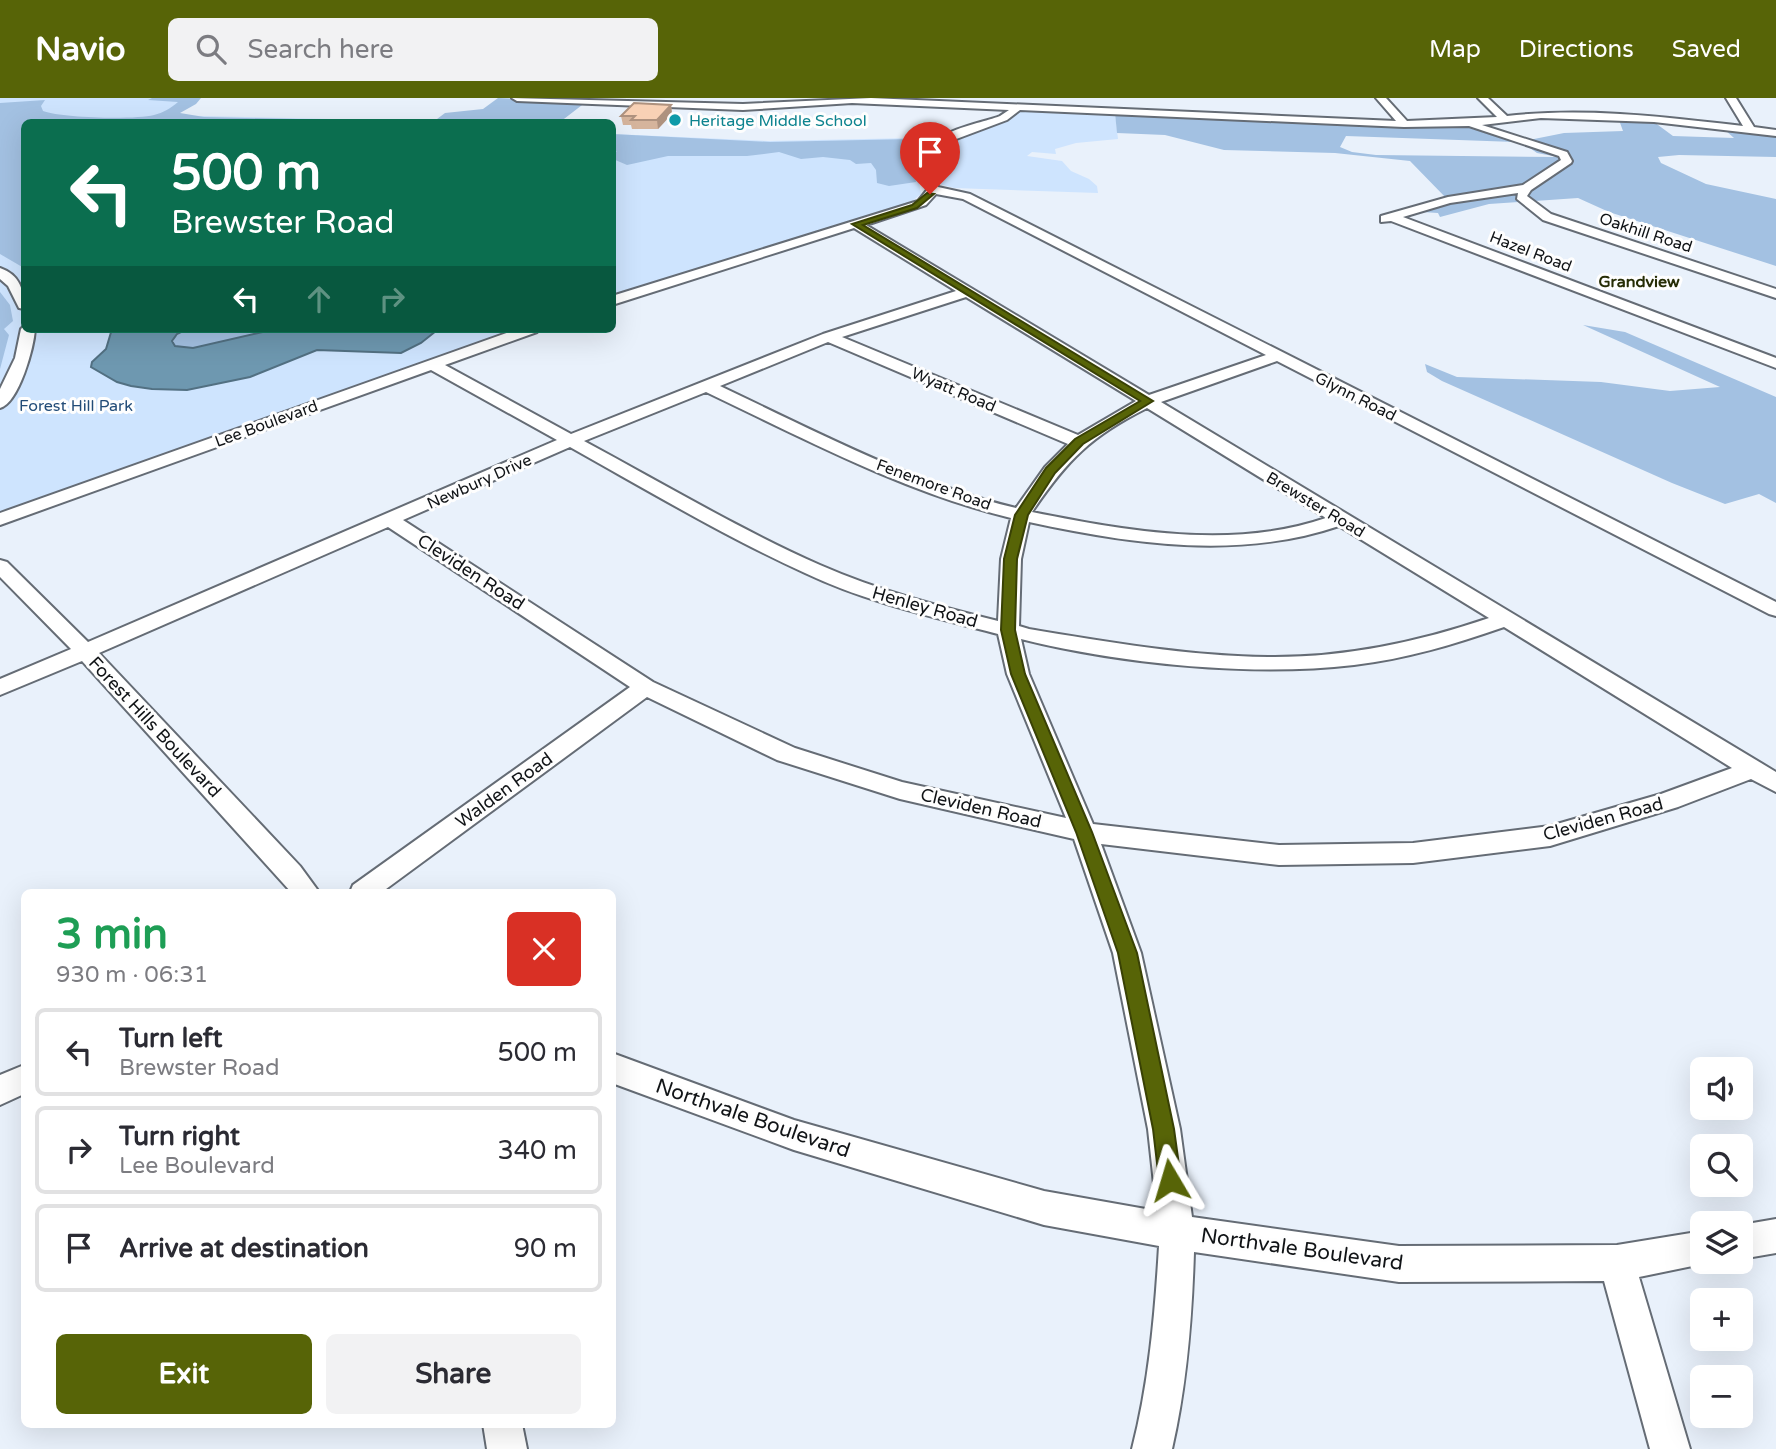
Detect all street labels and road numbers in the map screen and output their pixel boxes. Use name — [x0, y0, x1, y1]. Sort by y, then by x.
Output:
street label: Oakhill Road — [1597, 209, 1695, 257]
street label: Hazel Road — [1487, 227, 1575, 277]
street label: Wyatt Road — [908, 363, 999, 417]
street label: Glynn Road — [1312, 368, 1400, 426]
street label: Lee Boulevard — [212, 396, 321, 452]
street label: Newbury Drive — [424, 450, 535, 514]
street label: Fenemore Road — [874, 455, 994, 515]
street label: Brewster Road — [1262, 468, 1369, 542]
street label: Cleviden Road — [413, 529, 529, 615]
street label: Henley Road — [870, 581, 980, 633]
street label: Forest Hills Boulevard — [84, 652, 226, 802]
street label: Walden Road — [451, 747, 557, 833]
street label: Cleviden Road — [918, 783, 1044, 833]
street label: Cleviden Road — [1540, 792, 1666, 846]
street label: Northvale Boulevard — [652, 1073, 853, 1164]
street label: Northvale Boulevard — [1199, 1223, 1405, 1276]

